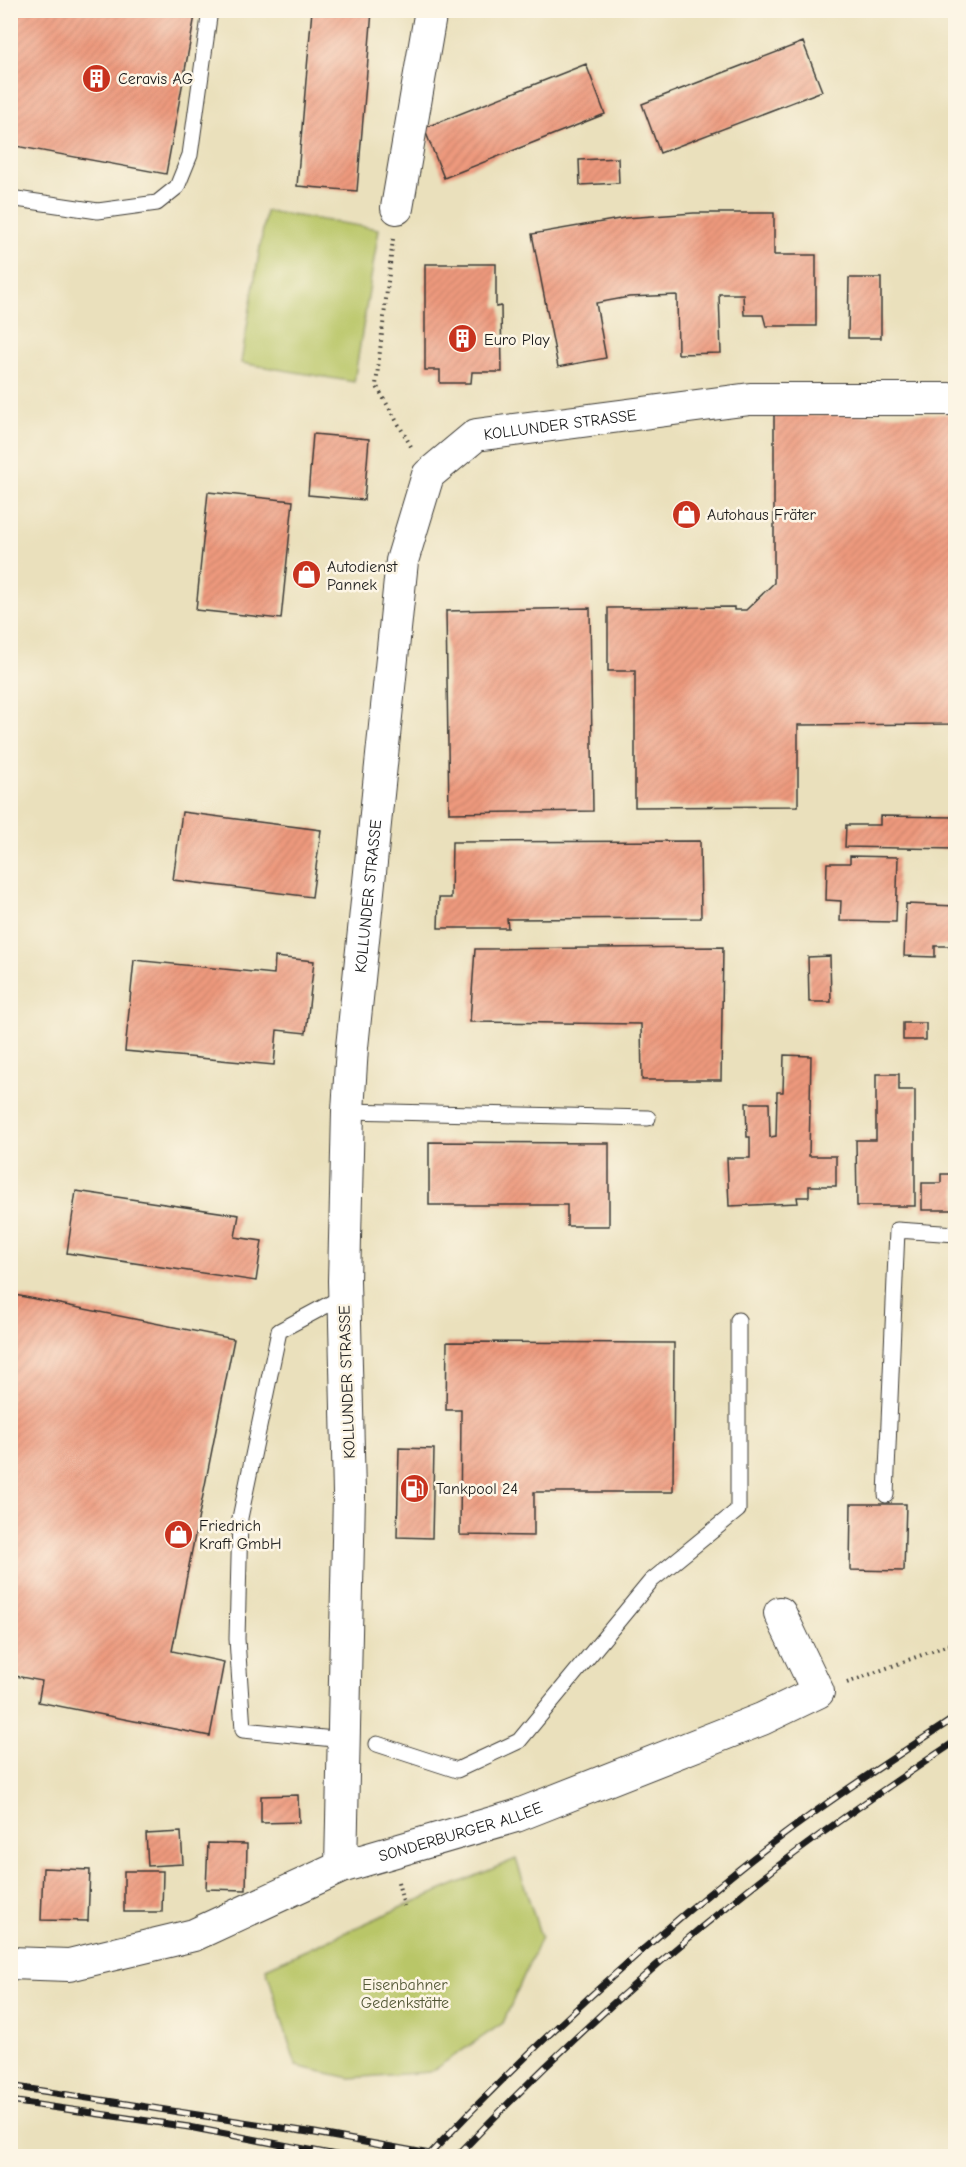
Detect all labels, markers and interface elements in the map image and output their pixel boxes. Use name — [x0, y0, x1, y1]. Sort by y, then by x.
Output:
building icon: Ceravis AG — [81, 62, 113, 94]
place label: Ceravis AG — [118, 70, 193, 88]
building icon: Euro Play — [447, 323, 479, 355]
place label: Euro Play — [484, 331, 550, 349]
street label: KOLLUNDER STRASSE — [483, 406, 638, 444]
shop icon: Autohaus Fräter — [670, 498, 702, 530]
place label: Autohaus Fräter — [707, 506, 817, 524]
place label: Autodienst Pannek — [327, 558, 398, 594]
shop icon: Autodienst Pannek — [290, 559, 322, 591]
street label: KOLLUNDER STRASSE — [352, 818, 385, 974]
street label: KOLLUNDER STRASSE — [335, 1305, 359, 1459]
fuel station icon: Tankpool 24 — [399, 1472, 431, 1504]
place label: Tankpool 24 — [436, 1480, 518, 1498]
place label: Friedrich Kraft GmbH — [199, 1517, 281, 1553]
shop icon: Friedrich Kraft GmbH — [162, 1518, 194, 1550]
street label: SONDERBURGER ALLEE — [377, 1798, 545, 1866]
park label: Eisenbahner Gedenkstätte — [361, 1976, 449, 2012]

